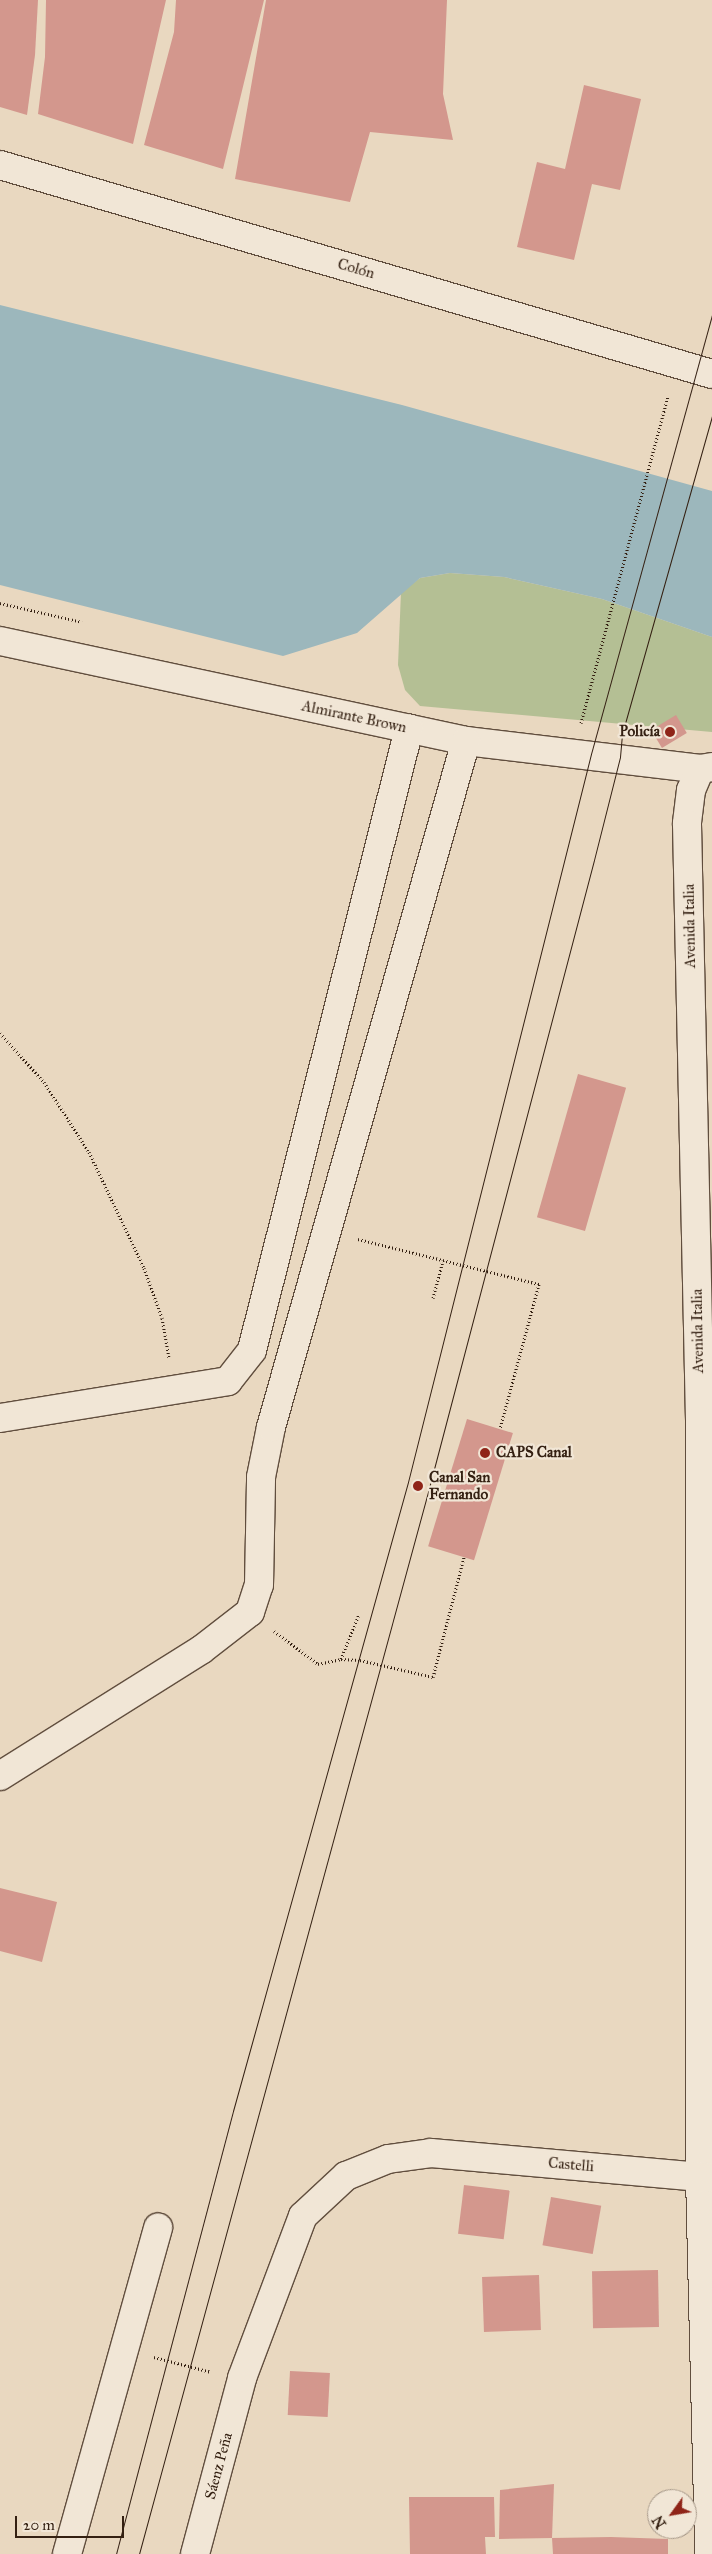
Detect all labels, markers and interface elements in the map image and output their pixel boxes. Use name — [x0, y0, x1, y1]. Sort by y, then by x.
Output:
street label: Colón — [335, 255, 377, 283]
street label: Almirante Brown — [300, 697, 408, 737]
place label: Policía — [619, 723, 660, 741]
marker: Policía — [664, 726, 676, 738]
street label: Avenida Italia — [680, 884, 700, 968]
street label: Avenida Italia — [688, 1289, 708, 1373]
place label: CAPS Canal — [496, 1444, 572, 1462]
marker: CAPS Canal — [478, 1446, 492, 1460]
place label: Canal San Fernando — [429, 1468, 490, 1503]
marker: Canal San Fernando — [411, 1479, 425, 1493]
street label: Castelli — [547, 2154, 595, 2176]
street label: Sáenz Peña — [201, 2431, 237, 2501]
north arrow — [647, 2489, 697, 2539]
scale bar — [18, 2506, 126, 2538]
text: N — [649, 2512, 670, 2531]
text: 20 m — [23, 2516, 55, 2534]

